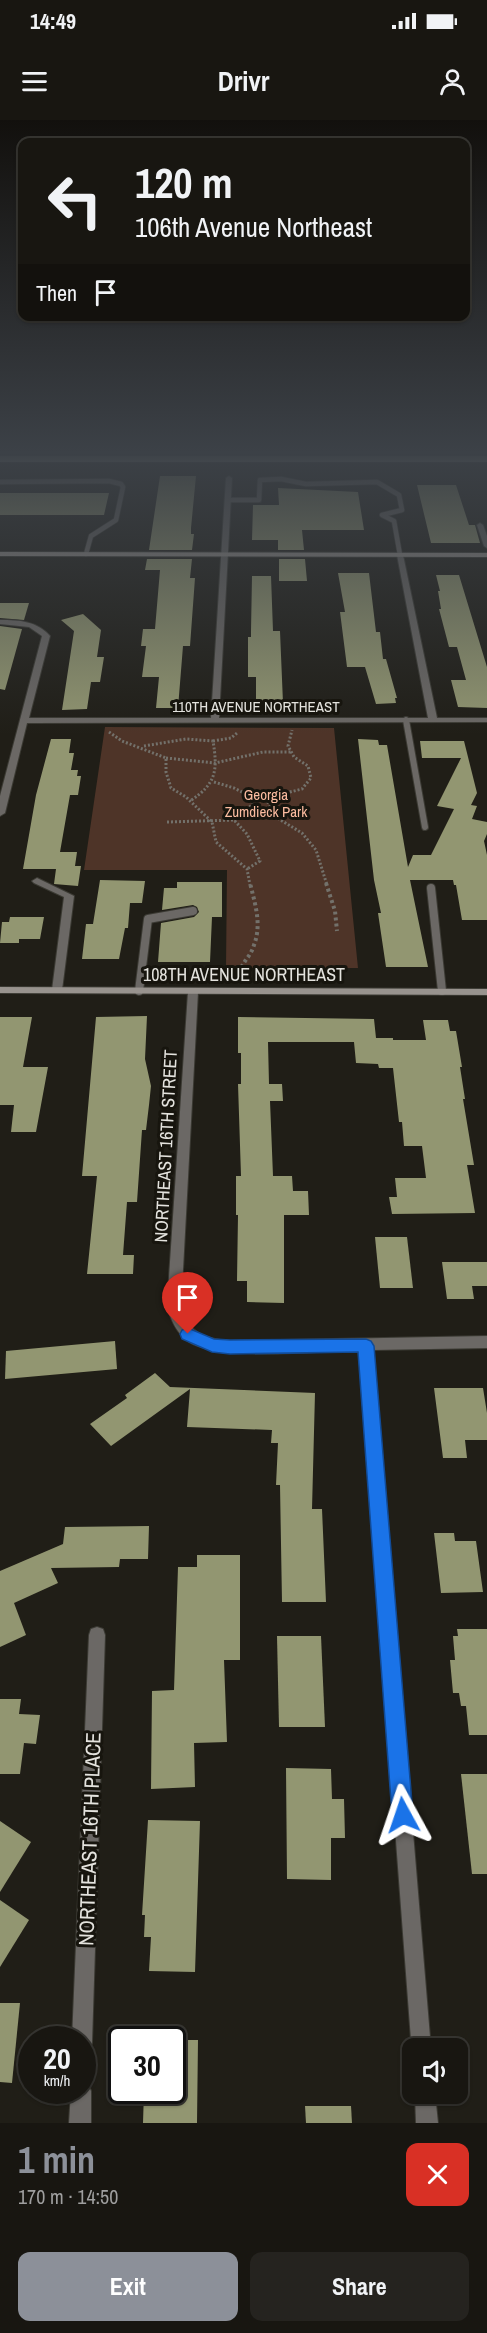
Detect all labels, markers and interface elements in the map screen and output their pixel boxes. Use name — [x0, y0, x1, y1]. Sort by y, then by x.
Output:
text: 14:49 — [30, 6, 76, 36]
text: Drivr — [218, 63, 269, 99]
icon: menu — [18, 65, 51, 98]
icon: person — [436, 65, 469, 98]
text: 120 m — [135, 155, 233, 211]
icon: left — [36, 162, 114, 240]
text: 106th Avenue Northeast — [135, 209, 372, 245]
icon: arrive — [89, 276, 122, 309]
text: Then — [36, 278, 77, 308]
street label: 110TH AVENUE NORTHEAST — [172, 696, 340, 717]
park label: Georgia Zumdieck Park — [225, 784, 308, 822]
street label: 108TH AVENUE NORTHEAST — [143, 962, 345, 987]
street label: NORTHEAST 16TH STREET — [148, 1049, 183, 1243]
pin — [162, 1272, 213, 1334]
icon: arrive — [171, 1281, 204, 1314]
street label: NORTHEAST 16TH PLACE — [71, 1732, 108, 1946]
position arrow — [371, 1783, 435, 1847]
speed limit sign: 30 — [108, 2026, 186, 2104]
text: 20 — [43, 2038, 71, 2078]
map controls — [402, 2038, 468, 2104]
button: sound — [402, 2038, 468, 2104]
text: km/h — [44, 2070, 70, 2091]
text: 1 min — [18, 2136, 95, 2184]
button: close — [406, 2143, 469, 2206]
text: 170 m · 14:50 — [18, 2183, 118, 2210]
button: Exit — [18, 2252, 238, 2321]
button: Share — [250, 2252, 469, 2321]

